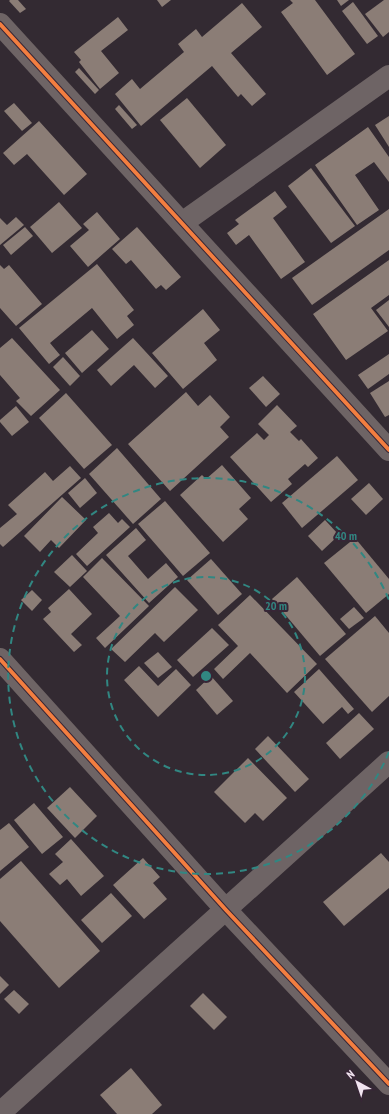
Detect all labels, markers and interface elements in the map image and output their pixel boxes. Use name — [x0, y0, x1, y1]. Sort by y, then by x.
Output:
text: 40 m — [335, 528, 357, 543]
text: 20 m — [265, 598, 287, 613]
centre of rings — [199, 669, 213, 683]
north arrow — [337, 1062, 377, 1102]
text: N — [344, 1067, 357, 1082]

